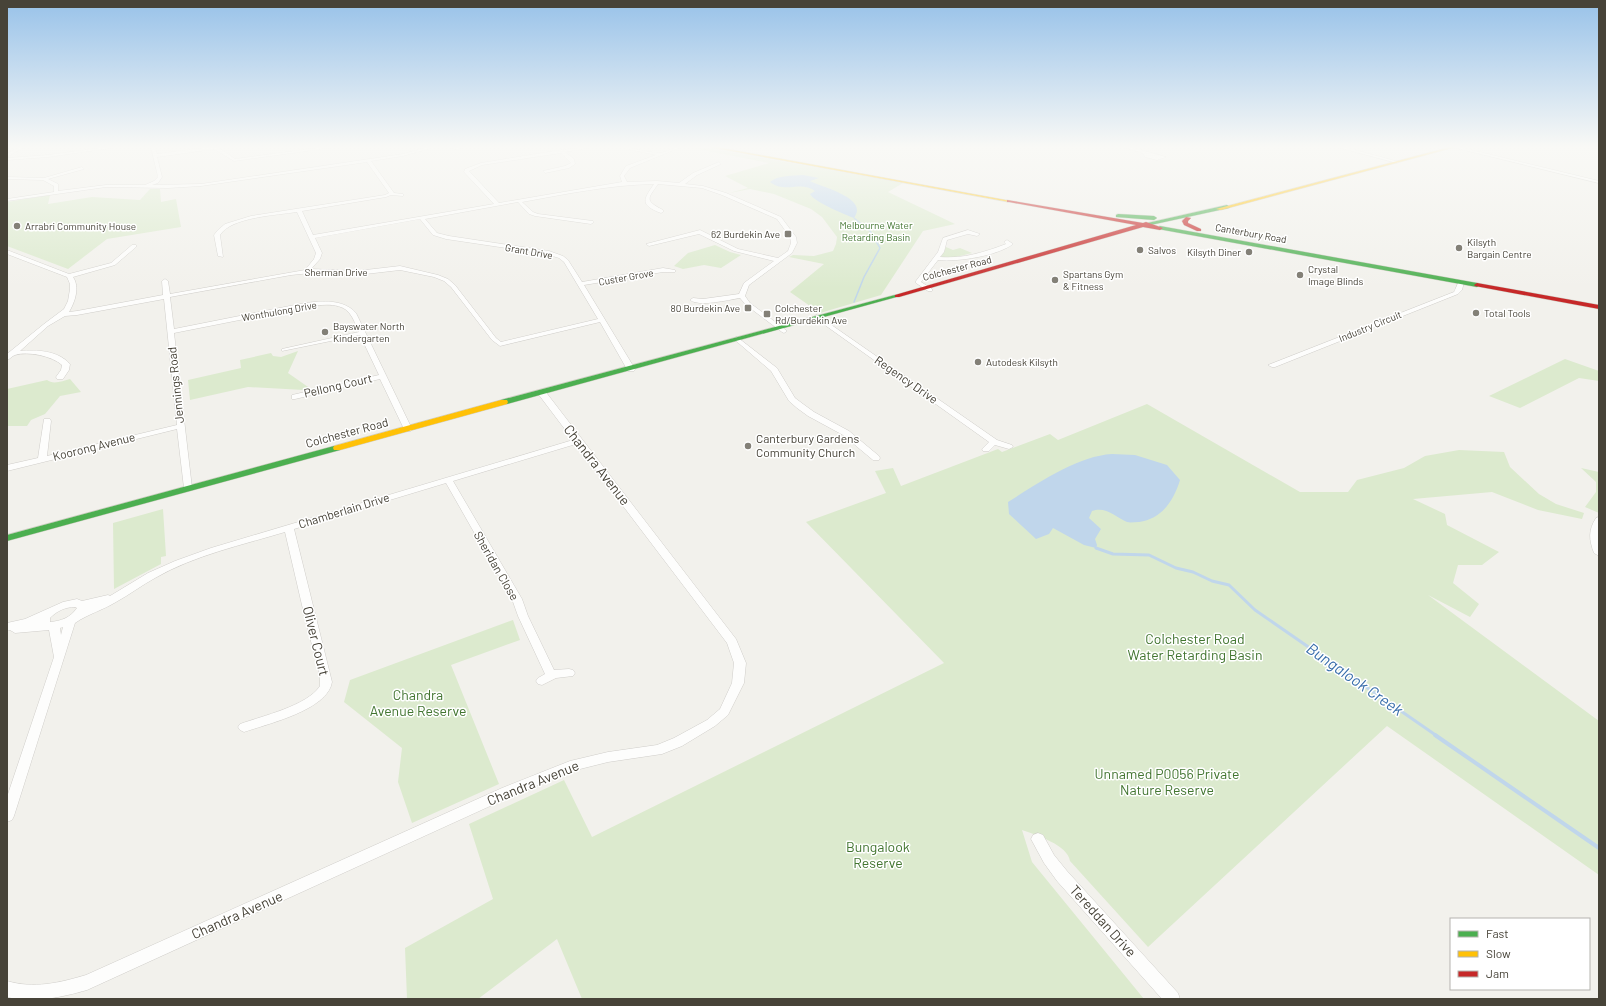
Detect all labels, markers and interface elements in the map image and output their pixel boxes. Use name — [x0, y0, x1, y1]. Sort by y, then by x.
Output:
park label: Melbourne Water Retarding Basin — [839, 219, 913, 243]
place label: Arrabri Community House — [25, 220, 136, 232]
marker: Arrabri Community House — [12, 221, 22, 231]
street label: Canterbury Road — [1214, 221, 1288, 245]
place label: 62 Burdekin Ave — [711, 228, 780, 240]
marker: 62 Burdekin Ave — [783, 229, 793, 239]
place label: Kilsyth Bargain Centre — [1467, 236, 1532, 260]
street label: Grant Drive — [504, 241, 554, 261]
marker: Kilsyth Bargain Centre — [1454, 243, 1464, 253]
place label: Salvos — [1148, 244, 1176, 256]
marker: Salvos — [1135, 245, 1145, 255]
place label: Kilsyth Diner — [1187, 246, 1241, 258]
marker: Kilsyth Diner — [1244, 247, 1254, 257]
street label: Colchester Road — [921, 253, 993, 283]
place label: Crystal Image Blinds — [1308, 263, 1364, 287]
street label: Sherman Drive — [304, 266, 368, 278]
street label: Custer Grove — [598, 266, 654, 288]
place label: Spartans Gym & Fitness — [1063, 268, 1123, 292]
marker: Crystal Image Blinds — [1295, 270, 1305, 280]
marker: Spartans Gym & Fitness — [1050, 275, 1060, 285]
street label: Wonthulong Drive — [240, 298, 318, 324]
place label: 80 Burdekin Ave — [671, 302, 740, 314]
place label: Colchester Rd/Burdekin Ave — [775, 302, 847, 326]
marker: 80 Burdekin Ave — [743, 303, 753, 313]
place label: Total Tools — [1484, 307, 1531, 319]
street label: Industry Circuit — [1337, 308, 1403, 344]
marker: Total Tools — [1471, 308, 1481, 318]
marker: Colchester Rd/Burdekin Ave — [762, 309, 772, 319]
place label: Bayswater North Kindergarten — [333, 320, 405, 344]
marker: Bayswater North Kindergarten — [320, 327, 330, 337]
street label: Jennings Road — [164, 346, 186, 424]
street label: Regency Drive — [872, 352, 941, 406]
place label: Autodesk Kilsyth — [986, 356, 1058, 368]
marker: Autodesk Kilsyth — [973, 357, 983, 367]
street label: Pellong Court — [302, 370, 373, 400]
street label: Colchester Road — [304, 414, 390, 450]
street label: Chandra Avenue — [561, 421, 634, 508]
street label: Koorong Avenue — [51, 429, 136, 463]
place label: Canterbury Gardens Community Church — [756, 431, 860, 459]
marker: Canterbury Gardens Community Church — [743, 441, 753, 451]
street label: Chamberlain Drive — [296, 490, 391, 531]
street label: Sheridan Close — [471, 528, 522, 603]
street label: Oliver Court — [300, 604, 333, 678]
park label: Colchester Road Water Retarding Basin — [1128, 630, 1262, 663]
water label: Bungalook Creek — [1303, 638, 1407, 719]
park label: Chandra Avenue Reserve — [370, 686, 466, 719]
street label: Chandra Avenue — [484, 756, 581, 809]
park label: Unnamed P0056 Private Nature Reserve — [1095, 765, 1239, 798]
park label: Bungalook Reserve — [846, 838, 910, 871]
street label: Tereddan Drive — [1067, 881, 1140, 960]
street label: Chandra Avenue — [189, 887, 285, 942]
legend — [1450, 918, 1590, 990]
text: Fast — [1486, 926, 1509, 940]
text: Slow — [1486, 946, 1511, 960]
text: Jam — [1486, 966, 1509, 980]

